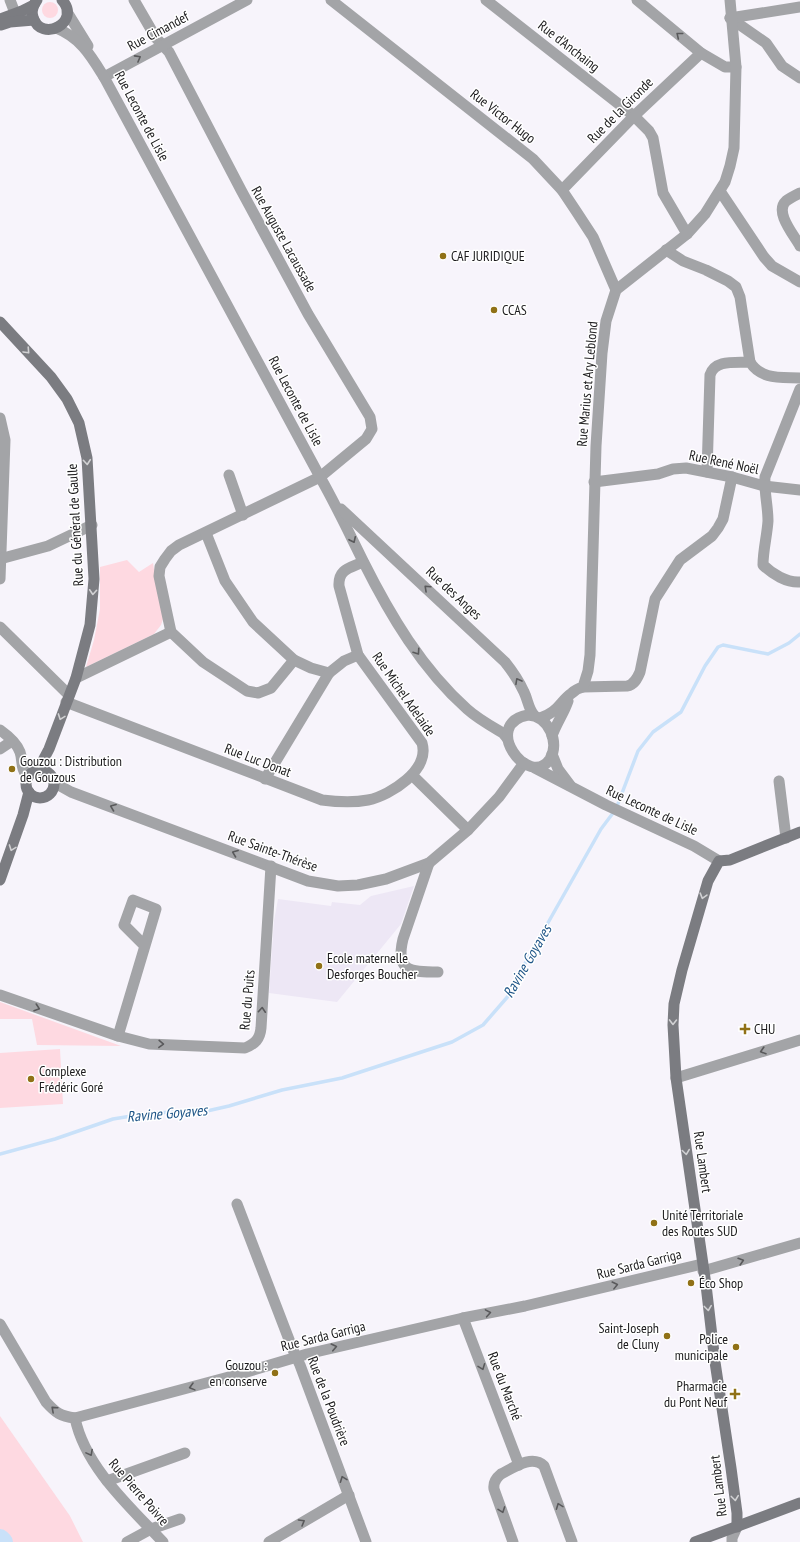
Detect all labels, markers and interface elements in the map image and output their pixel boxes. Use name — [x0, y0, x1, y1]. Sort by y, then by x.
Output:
street label: Rue Cimandef — [124, 7, 192, 55]
street label: Rue d'Anchaing — [534, 16, 604, 76]
one-way arrow — [676, 32, 684, 39]
one-way arrow — [134, 56, 141, 63]
street label: Rue Leconte de Lisle — [111, 68, 173, 164]
street label: Rue de la Gironde — [583, 73, 657, 147]
street label: Rue Victor Hugo — [467, 85, 539, 147]
street label: Rue Auguste Lacaussade — [248, 183, 321, 295]
place label: CAF JURIDIQUE — [451, 247, 525, 265]
marker: CAF JURIDIQUE — [438, 251, 448, 261]
place label: CCAS — [502, 301, 527, 319]
marker: CCAS — [489, 305, 499, 315]
street label: Rue Marius et Ary Leblond — [573, 321, 601, 447]
one-way arrow — [22, 346, 29, 354]
street label: Rue Leconte de Lisle — [265, 353, 327, 449]
street label: Rue René Noël — [687, 446, 761, 478]
one-way arrow — [82, 459, 91, 465]
street label: Rue du Général de Gaulle — [63, 463, 87, 587]
one-way arrow — [348, 536, 356, 543]
street label: Rue des Anges — [422, 563, 486, 624]
one-way arrow — [424, 586, 432, 593]
one-way arrow — [88, 589, 97, 595]
street label: Rue Michel Adelaide — [368, 648, 440, 740]
one-way arrow — [413, 648, 420, 655]
one-way arrow — [515, 677, 523, 685]
one-way arrow — [57, 714, 66, 721]
street label: Rue Luc Donat — [222, 739, 294, 781]
place label: Gouzou : Distribution de Gouzous — [20, 752, 122, 786]
marker: Gouzou : Distribution de Gouzous — [7, 764, 17, 774]
street label: Rue Leconte de Lisle — [603, 781, 701, 839]
one-way arrow — [110, 804, 117, 812]
street label: Rue Sainte-Thérèse — [226, 826, 320, 876]
one-way arrow — [8, 844, 16, 851]
one-way arrow — [231, 849, 238, 857]
one-way arrow — [699, 893, 708, 900]
water label: Ravine Goyaves — [499, 920, 556, 1001]
place label: Ecole maternelle Desforges Boucher — [327, 949, 417, 983]
marker: Ecole maternelle Desforges Boucher — [314, 961, 324, 971]
street label: Rue du Puits — [235, 969, 259, 1031]
one-way arrow — [33, 1003, 40, 1011]
one-way arrow — [258, 1007, 267, 1013]
one-way arrow — [669, 1019, 677, 1025]
place label: CHU — [754, 1020, 775, 1038]
marker: CHU — [739, 1023, 751, 1035]
one-way arrow — [158, 1040, 164, 1049]
one-way arrow — [759, 1046, 766, 1055]
place label: Complexe Frédéric Goré — [39, 1062, 104, 1096]
marker: Complexe Frédéric Goré — [26, 1074, 36, 1084]
water label: Ravine Goyaves — [126, 1100, 210, 1126]
street label: Rue Lambert — [690, 1130, 716, 1194]
one-way arrow — [681, 1149, 690, 1155]
place label: Unité Territoriale des Routes SUD — [662, 1206, 743, 1240]
marker: Unité Territoriale des Routes SUD — [649, 1218, 659, 1228]
street label: Rue Sarda Garriga — [595, 1245, 683, 1283]
one-way arrow — [737, 1257, 744, 1266]
place label: Éco Shop — [699, 1274, 743, 1292]
marker: Éco Shop — [686, 1278, 696, 1288]
one-way arrow — [612, 1281, 618, 1289]
one-way arrow — [704, 1305, 713, 1311]
one-way arrow — [485, 1310, 492, 1318]
street label: Rue Sarda Garriga — [279, 1317, 367, 1355]
place label: Saint-Joseph de Cluny — [598, 1319, 660, 1353]
place label: Police municipale — [675, 1330, 728, 1364]
marker: Saint-Joseph de Cluny — [662, 1331, 672, 1341]
marker: Police municipale — [731, 1342, 741, 1352]
one-way arrow — [331, 1344, 337, 1352]
street label: Rue du Marché — [484, 1349, 526, 1423]
street label: Rue de la Poudrière — [304, 1354, 354, 1449]
place label: Gouzou : en conserve — [210, 1356, 267, 1390]
one-way arrow — [477, 1364, 485, 1371]
marker: Gouzou : en conserve — [270, 1368, 280, 1378]
place label: Pharmacie du Pont Neuf — [664, 1377, 727, 1411]
one-way arrow — [188, 1382, 195, 1390]
marker: Pharmacie du Pont Neuf — [730, 1389, 740, 1399]
one-way arrow — [51, 1407, 59, 1414]
one-way arrow — [85, 1449, 92, 1457]
street label: Rue Lambert — [705, 1454, 731, 1518]
street label: Rue Pierre Poivre — [105, 1455, 173, 1529]
one-way arrow — [339, 1476, 347, 1483]
one-way arrow — [730, 1495, 739, 1501]
one-way arrow — [555, 1502, 563, 1509]
one-way arrow — [497, 1506, 506, 1513]
one-way arrow — [298, 1520, 305, 1527]

